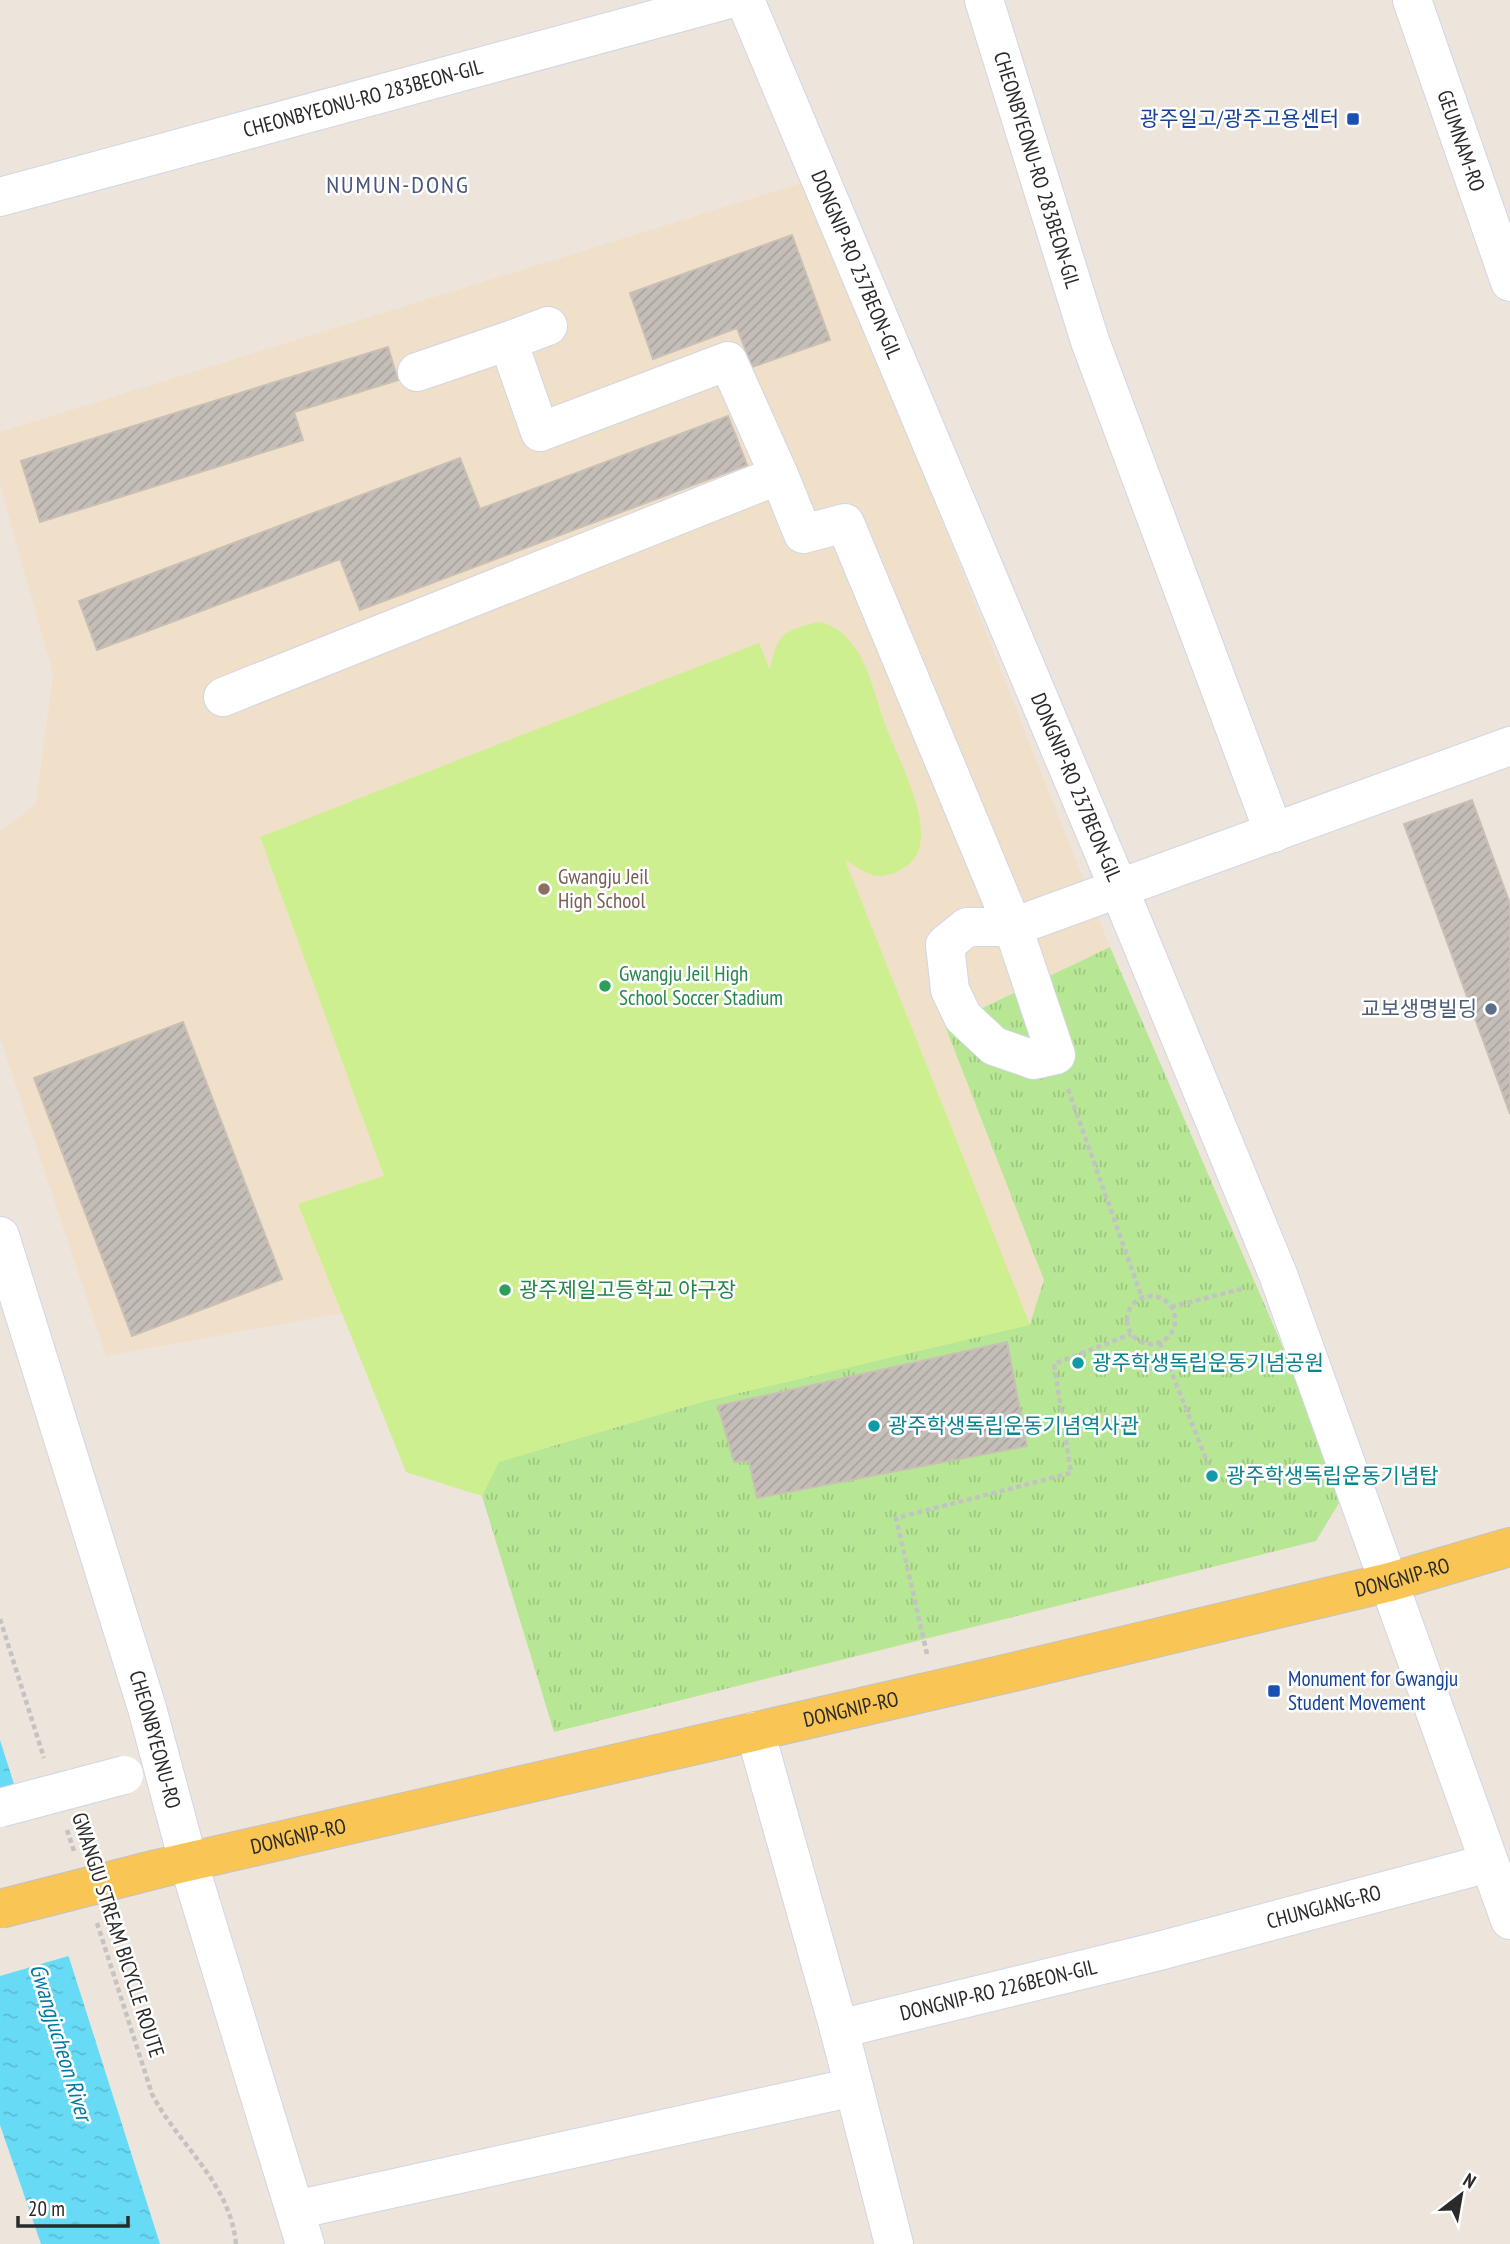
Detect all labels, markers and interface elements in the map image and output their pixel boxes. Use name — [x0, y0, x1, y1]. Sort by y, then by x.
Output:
street label: CHEONBYEONU-RO 283BEON-GIL — [988, 48, 1087, 292]
street label: CHEONBYEONU-RO 283BEON-GIL — [240, 53, 486, 143]
street label: GEUMNAM-RO — [1431, 86, 1491, 195]
place label: 광주일고/광주고용센터 — [1140, 105, 1339, 132]
marker: 광주일고/광주고용센터 — [1345, 111, 1361, 127]
street label: DONGNIP-RO 237BEON-GIL — [805, 166, 908, 363]
district label: NUMUN-DONG — [326, 169, 470, 200]
street label: DONGNIP-RO 237BEON-GIL — [1025, 689, 1128, 885]
place label: Gwangju Jeil High School — [558, 863, 649, 914]
marker: Gwangju Jeil High School — [536, 881, 552, 897]
place label: Gwangju Jeil High School Soccer Stadium — [619, 960, 783, 1011]
marker: Gwangju Jeil High School Soccer Stadium — [597, 978, 613, 994]
place label: 교보생명빌딩 — [1361, 995, 1477, 1022]
marker: 교보생명빌딩 — [1483, 1001, 1499, 1017]
place label: 광주제일고등학교 야구장 — [519, 1276, 736, 1303]
marker: 광주제일고등학교 야구장 — [497, 1282, 513, 1298]
place label: 광주학생독립운동기념공원 — [1092, 1349, 1324, 1376]
marker: 광주학생독립운동기념공원 — [1070, 1355, 1086, 1371]
place label: 광주학생독립운동기념역사관 — [888, 1412, 1139, 1439]
marker: 광주학생독립운동기념역사관 — [866, 1418, 882, 1434]
place label: 광주학생독립운동기념탑 — [1226, 1462, 1439, 1489]
marker: 광주학생독립운동기념탑 — [1204, 1468, 1220, 1484]
street label: DONGNIP-RO — [1352, 1551, 1453, 1603]
place label: Monument for Gwangju Student Movement — [1288, 1665, 1458, 1716]
street label: CHEONBYEONU-RO — [123, 1667, 187, 1812]
marker: Monument for Gwangju Student Movement — [1266, 1683, 1282, 1699]
street label: DONGNIP-RO — [800, 1685, 901, 1733]
street label: GWANGJU STREAM BICYCLE ROUTE — [66, 1809, 171, 2061]
street label: DONGNIP-RO — [248, 1812, 349, 1860]
street label: CHUNGJANG-RO — [1264, 1878, 1384, 1935]
street label: DONGNIP-RO 226BEON-GIL — [897, 1953, 1100, 2027]
water label: Gwangjucheon River — [24, 1960, 100, 2127]
north arrow — [1426, 2160, 1496, 2230]
text: N — [1459, 2167, 1480, 2193]
scale bar — [18, 2184, 128, 2228]
text: 20 m — [28, 2195, 65, 2222]

